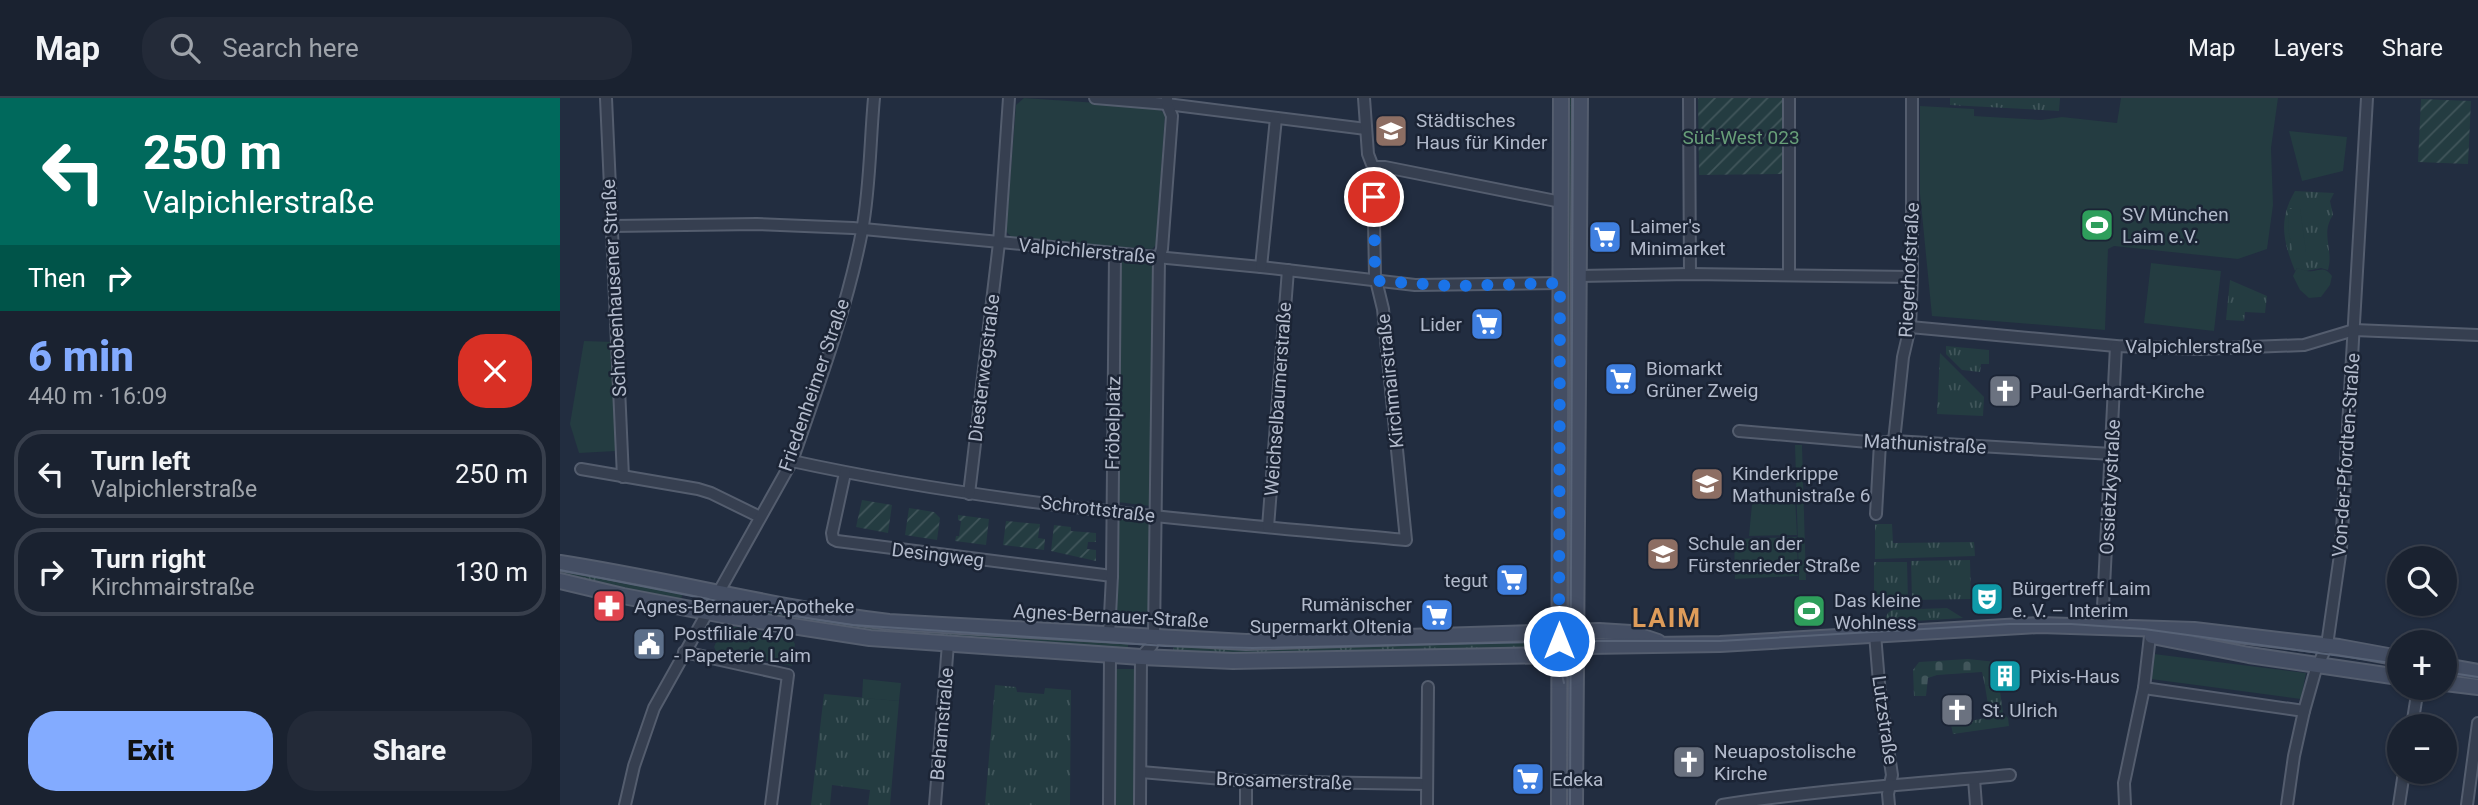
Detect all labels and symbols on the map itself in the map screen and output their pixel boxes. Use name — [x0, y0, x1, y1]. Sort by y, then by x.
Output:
place label: Städtisches Haus für Kinder — [1416, 109, 1548, 154]
school or university icon: Städtisches Haus für Kinder — [1372, 112, 1410, 150]
park label: Süd-West 023 — [1682, 126, 1800, 149]
pin — [1344, 167, 1404, 227]
street label: Schrobenhausener Straße — [597, 178, 631, 398]
street label: Riegerhofstraße — [1894, 202, 1924, 338]
place label: SV München Laim e.V. — [2122, 203, 2229, 248]
sports icon: SV München Laim e.V. — [2078, 206, 2116, 244]
place label: Laimer's Minimarket — [1630, 215, 1726, 260]
supermarket icon: Laimer's Minimarket — [1586, 218, 1624, 256]
street label: Valpichlerstraße — [1018, 234, 1156, 268]
street label: Diesterwegstraße — [964, 293, 1004, 443]
street label: Friedenheimer Straße — [774, 296, 854, 474]
street label: Weichselbaumerstraße — [1260, 301, 1296, 497]
supermarket icon: Lider — [1468, 305, 1506, 343]
street label: Kirchmairstraße — [1372, 313, 1408, 449]
place label: Lider — [1420, 313, 1463, 336]
street label: Valpichlerstraße — [2125, 335, 2263, 358]
street label: Von-der-Pfordten-Straße — [2327, 352, 2365, 558]
place label: Biomarkt Grüner Zweig — [1646, 357, 1758, 402]
supermarket icon: Biomarkt Grüner Zweig — [1602, 360, 1640, 398]
church icon: Paul-Gerhardt-Kirche — [1986, 372, 2024, 410]
street label: Fröbelplatz — [1101, 376, 1125, 470]
place label: Paul-Gerhardt-Kirche — [2030, 380, 2205, 403]
street label: Ossietzkystraße — [2095, 419, 2125, 555]
street label: Mathunistraße — [1863, 429, 1987, 459]
place label: Kinderkrippe Mathunistraße 6 — [1732, 462, 1870, 507]
school or university icon: Kinderkrippe Mathunistraße 6 — [1688, 465, 1726, 503]
street label: Schrottstraße — [1040, 491, 1156, 527]
place label: Schule an der Fürstenrieder Straße — [1688, 532, 1860, 577]
school or university icon: Schule an der Fürstenrieder Straße — [1644, 535, 1682, 573]
street label: Desingweg — [890, 538, 986, 572]
supermarket icon: tegut — [1493, 561, 1531, 599]
place label: tegut — [1444, 569, 1488, 592]
place label: Bürgertreff Laim e. V. – Interim — [2012, 577, 2151, 622]
theatre icon: Bürgertreff Laim e. V. – Interim — [1968, 580, 2006, 618]
pharmacy icon: Agnes-Bernauer-Apotheke — [590, 587, 628, 625]
place label: Das kleine Wohlness — [1834, 589, 1921, 634]
sports icon: Das kleine Wohlness — [1790, 592, 1828, 630]
place label: Rumänischer Supermarkt Oltenia — [1250, 593, 1413, 638]
place label: Agnes-Bernauer-Apotheke — [634, 595, 854, 618]
supermarket icon: Rumänischer Supermarkt Oltenia — [1418, 596, 1456, 634]
street label: Agnes-Bernauer-Straße — [1013, 599, 1209, 633]
district label: LAIM — [1632, 603, 1702, 633]
position arrow — [1522, 604, 1596, 678]
place label: Postfiliale 470 - Papeterie Laim — [674, 622, 811, 667]
public building icon: Postfiliale 470 - Papeterie Laim — [630, 625, 668, 663]
building icon: Pixis-Haus — [1986, 657, 2024, 695]
place label: Pixis-Haus — [2030, 665, 2120, 688]
street label: Behamstraße — [926, 667, 958, 781]
street label: Lutzstraße — [1867, 674, 1903, 766]
church icon: St. Ulrich — [1938, 691, 1976, 729]
place label: St. Ulrich — [1982, 699, 2058, 722]
place label: Neuapostolische Kirche — [1714, 740, 1856, 785]
church icon: Neuapostolische Kirche — [1670, 743, 1708, 781]
supermarket icon: Edeka — [1509, 760, 1547, 798]
street label: Brosamerstraße — [1216, 767, 1352, 795]
place label: Edeka — [1552, 768, 1603, 791]

